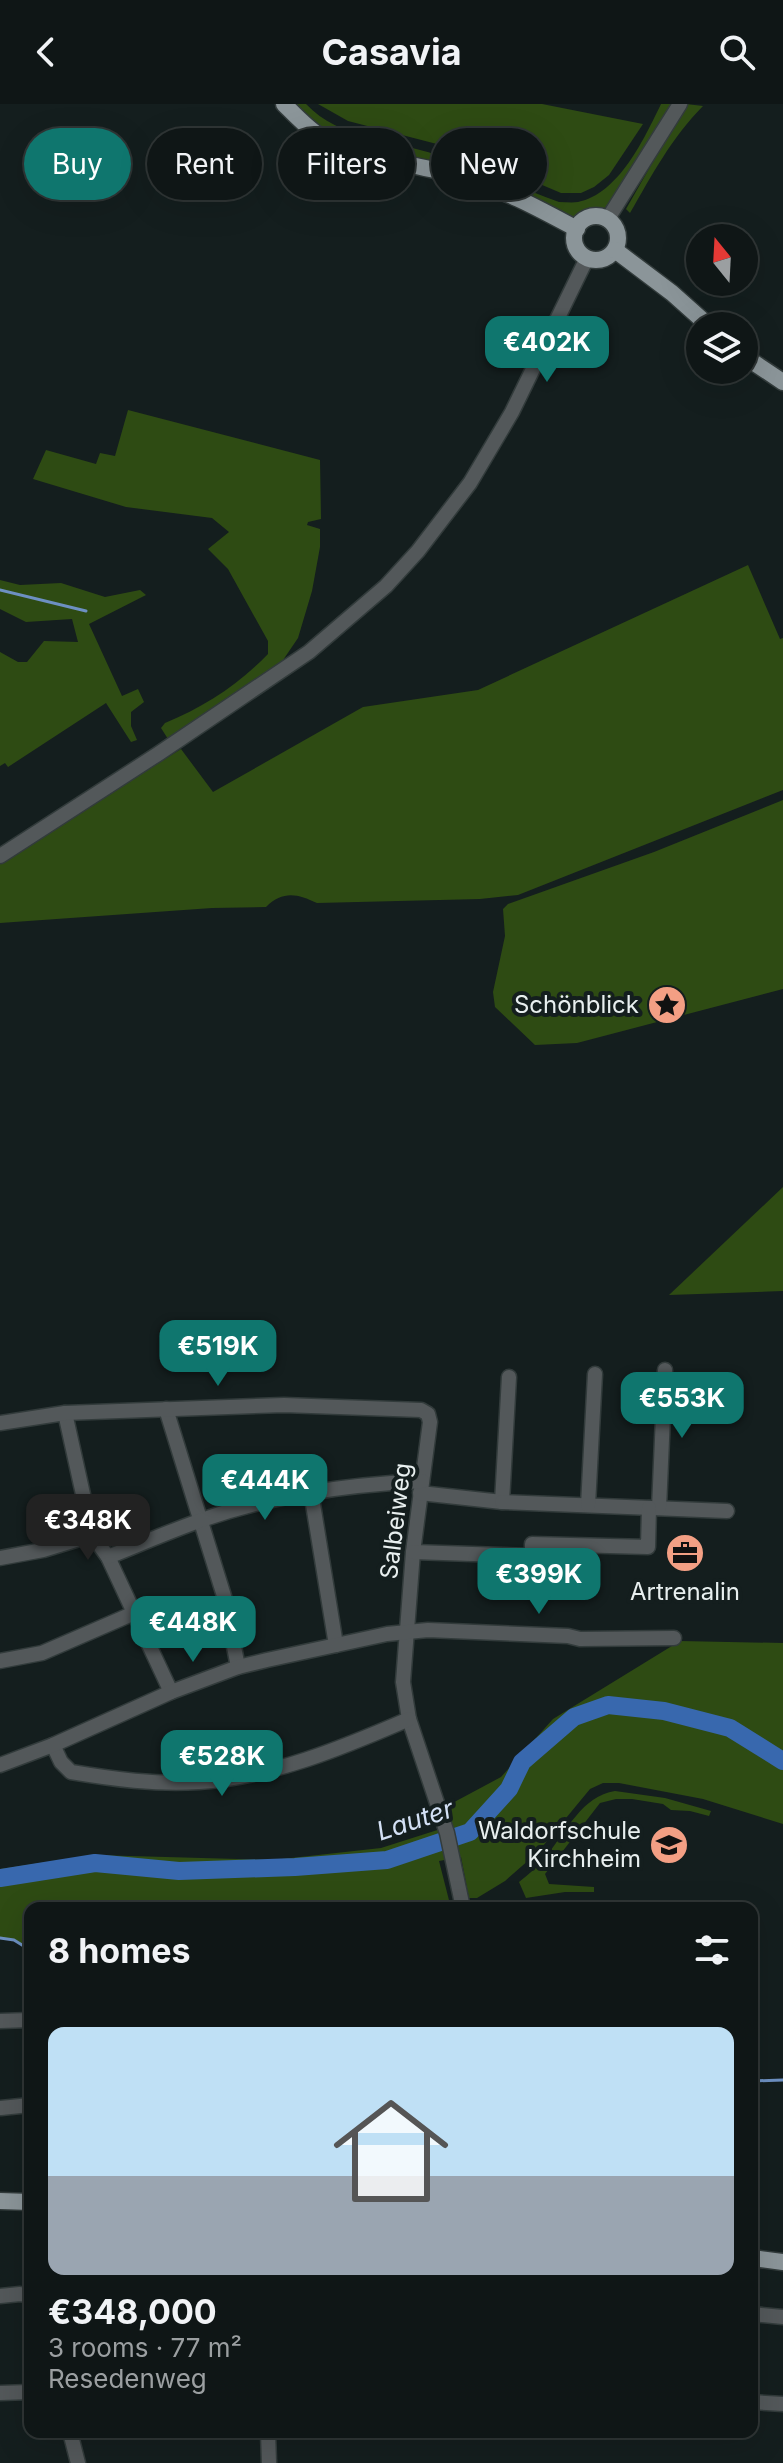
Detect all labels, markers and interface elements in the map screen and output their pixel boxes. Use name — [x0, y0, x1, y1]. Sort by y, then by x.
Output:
icon: back — [24, 30, 68, 74]
text: Casavia — [321, 30, 462, 74]
icon: search — [715, 30, 759, 74]
chip: Buy — [24, 128, 131, 200]
chip: Rent — [147, 128, 262, 200]
chip: Filters — [278, 128, 415, 200]
chip: New — [431, 128, 547, 200]
north arrow — [686, 224, 758, 296]
map controls — [686, 224, 758, 384]
button: layers — [686, 312, 758, 384]
pin: €402K — [491, 316, 603, 384]
text: €402K — [503, 326, 591, 357]
place icon: Schönblick — [646, 984, 688, 1026]
place label: Schönblick — [514, 990, 639, 1019]
pin: €519K — [162, 1320, 274, 1388]
text: €519K — [177, 1330, 259, 1361]
pin: €553K — [626, 1372, 738, 1440]
text: €553K — [639, 1382, 725, 1413]
pin: €444K — [209, 1454, 321, 1522]
street label: Salbeiweg — [374, 1461, 417, 1581]
text: €444K — [220, 1464, 310, 1495]
pin: €348K — [32, 1494, 144, 1562]
text: €348K — [44, 1504, 132, 1535]
office icon: Artrenalin — [664, 1532, 706, 1574]
pin: €399K — [483, 1548, 595, 1616]
text: €399K — [495, 1558, 583, 1589]
place label: Artrenalin — [630, 1577, 740, 1606]
pin: €448K — [137, 1596, 249, 1664]
text: €448K — [149, 1606, 237, 1637]
pin: €528K — [166, 1730, 278, 1798]
text: €528K — [179, 1740, 265, 1771]
water label: Lauter — [372, 1792, 458, 1846]
place label: Waldorfschule Kirchheim — [478, 1816, 641, 1873]
school or university icon: Waldorfschule Kirchheim — [648, 1824, 690, 1866]
icon: filters — [690, 1928, 734, 1972]
text: 8 homes — [48, 1930, 191, 1971]
icon: home — [319, 2079, 463, 2223]
text: €348,000 — [48, 2291, 217, 2332]
text: 3 rooms · 77 m² — [48, 2332, 242, 2363]
text: Resedenweg — [48, 2363, 207, 2394]

